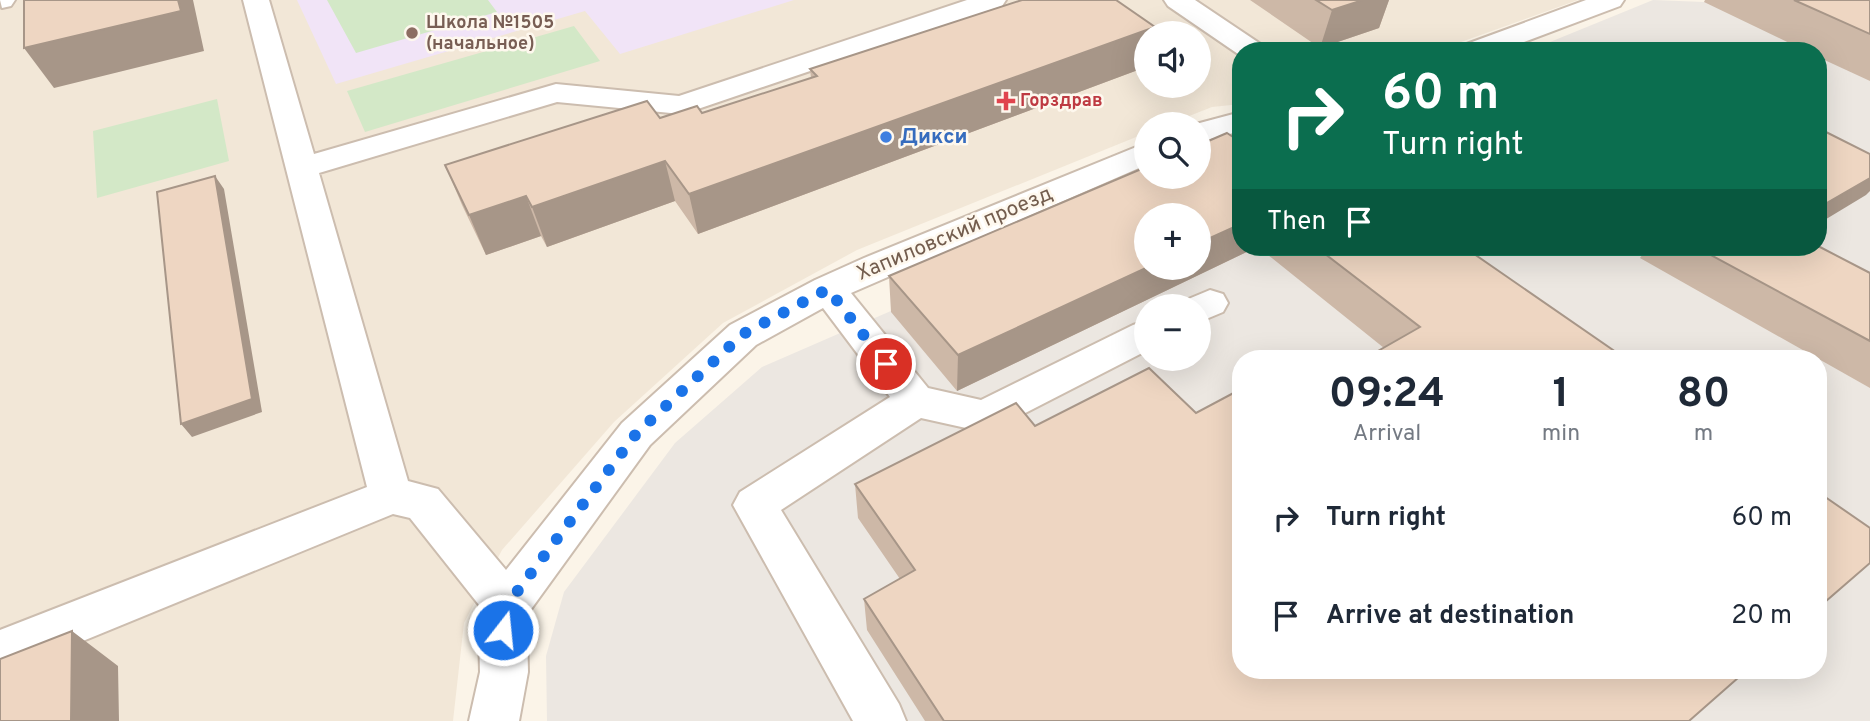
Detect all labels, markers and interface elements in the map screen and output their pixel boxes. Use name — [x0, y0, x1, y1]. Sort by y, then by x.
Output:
place label: Школа №1505 (начальное) — [426, 12, 554, 56]
map controls — [1134, 21, 1211, 371]
button: sound — [1134, 21, 1211, 98]
marker: Школа №1505 (начальное) — [404, 25, 420, 41]
text: 60 m — [1382, 65, 1500, 127]
icon: right — [1267, 70, 1358, 161]
place label: Горздрав — [1020, 90, 1103, 113]
marker: Горздрав — [998, 93, 1014, 109]
button: search — [1134, 112, 1211, 189]
place label: Дикси — [900, 124, 967, 151]
text: Turn right — [1382, 126, 1524, 166]
marker: Дикси — [878, 129, 894, 145]
street label: Хапиловский проезд — [853, 180, 1057, 288]
button: + — [1134, 203, 1211, 280]
icon: arrive — [1340, 203, 1378, 241]
text: Then — [1267, 206, 1326, 239]
button: − — [1134, 294, 1211, 371]
pin — [856, 334, 916, 394]
icon: arrive — [867, 345, 905, 383]
text: 09:24 — [1329, 369, 1445, 422]
text: 1 — [1553, 369, 1569, 422]
text: 80 — [1677, 369, 1730, 422]
text: Arrival — [1353, 420, 1421, 449]
text: min — [1542, 420, 1580, 449]
text: m — [1694, 420, 1713, 449]
icon: right — [1267, 499, 1305, 537]
text: Turn right — [1326, 502, 1446, 535]
text: 60 m — [1732, 502, 1792, 535]
position arrow — [466, 593, 540, 667]
icon: arrive — [1267, 597, 1305, 635]
text: Arrive at destination — [1326, 600, 1574, 633]
text: 20 m — [1731, 600, 1792, 633]

